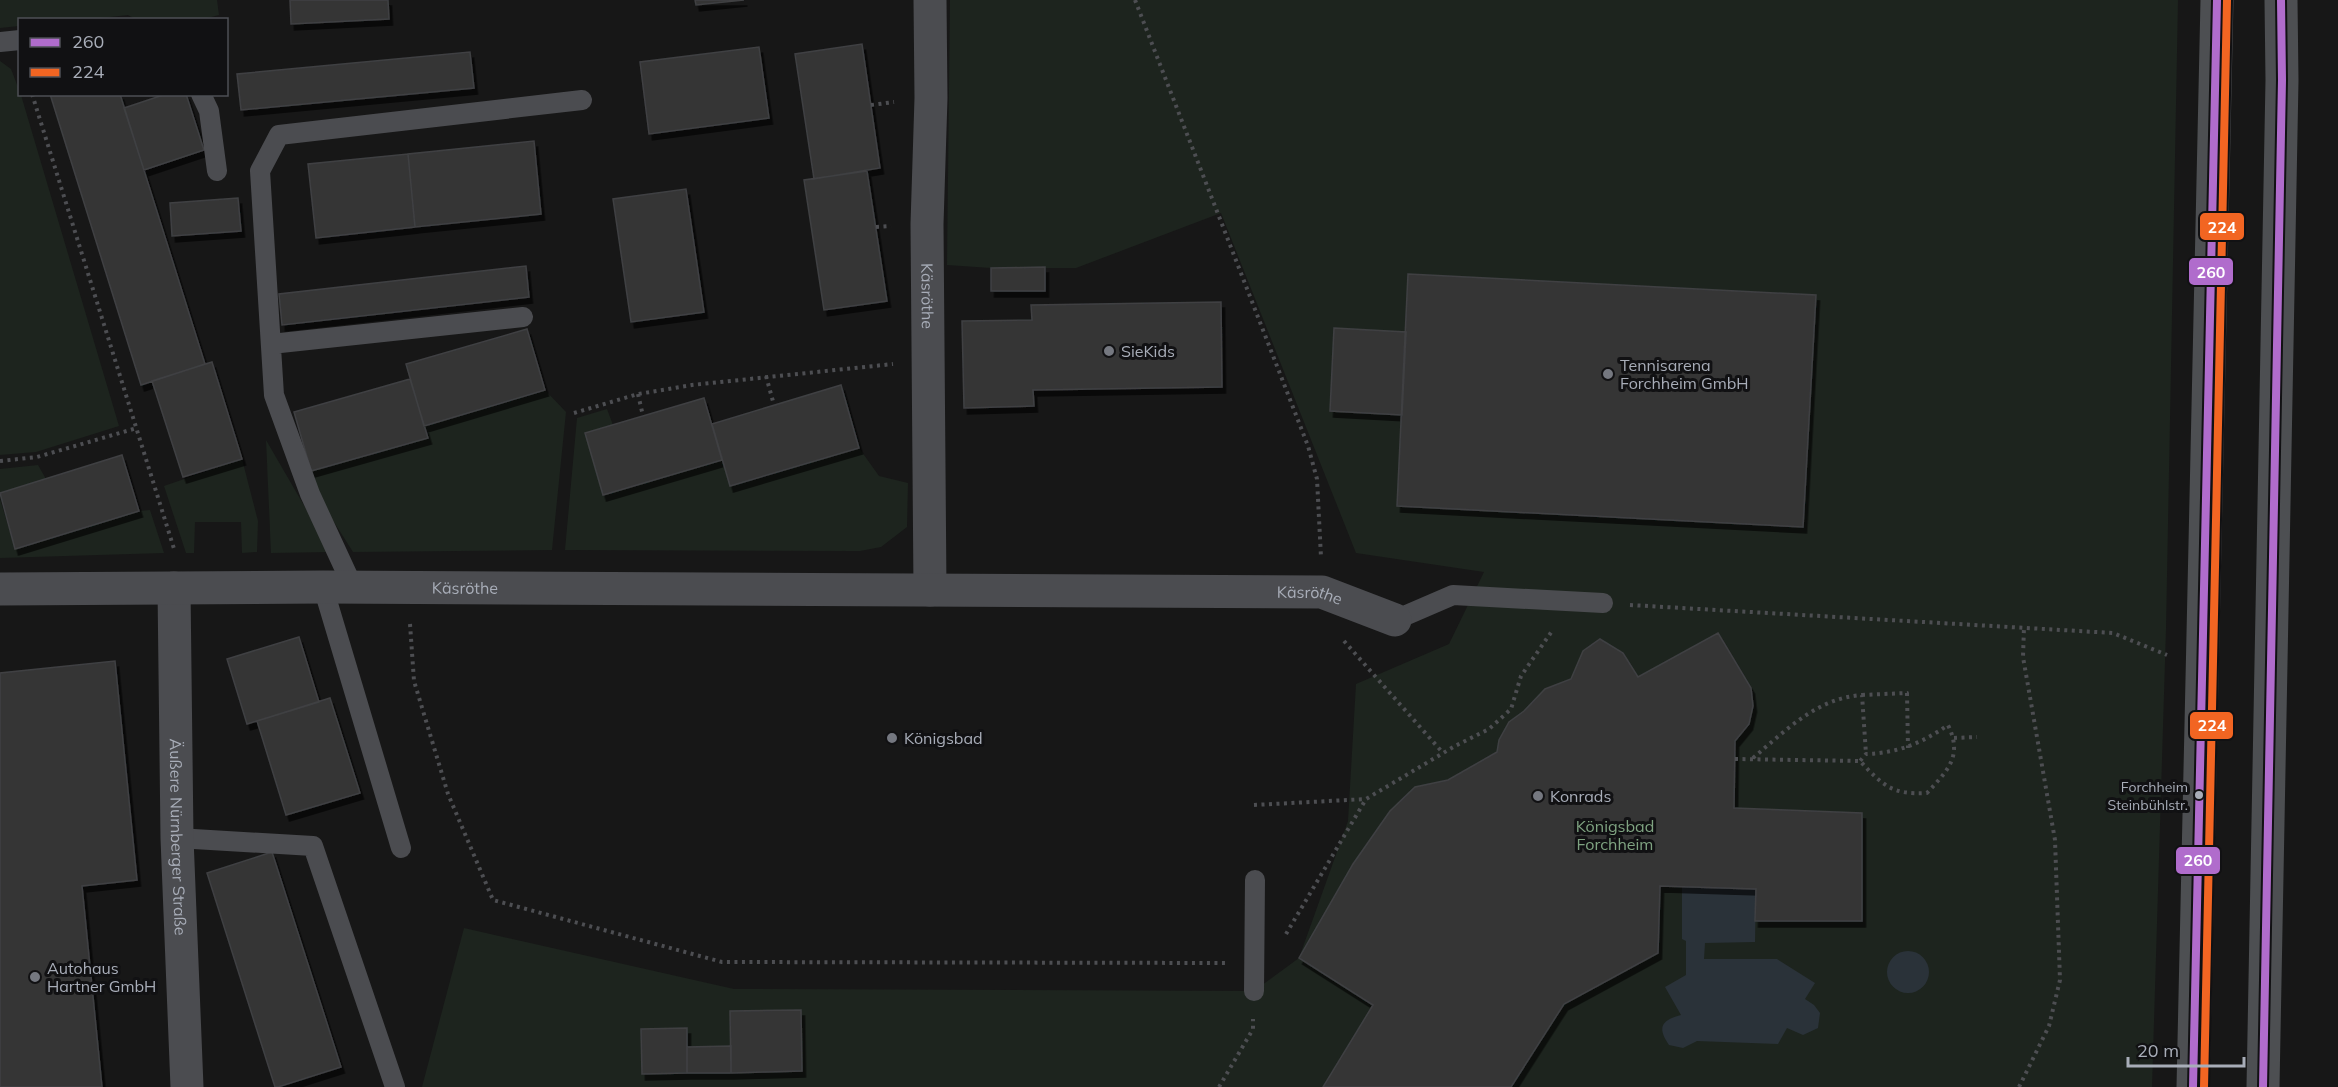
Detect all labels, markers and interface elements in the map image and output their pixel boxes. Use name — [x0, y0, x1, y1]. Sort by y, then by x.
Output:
legend — [18, 18, 228, 96]
text: 260 — [72, 30, 104, 53]
text: 224 — [72, 60, 105, 83]
line badge: 224 — [2199, 212, 2245, 241]
text: 224 — [2208, 217, 2237, 237]
line badge: 260 — [2188, 257, 2234, 286]
text: 260 — [2197, 262, 2225, 282]
street label: Käsröthe — [917, 263, 938, 329]
place label: SieKids — [1121, 341, 1175, 361]
marker: SieKids — [1102, 344, 1116, 358]
place label: Tennisarena Forchheim GmbH — [1620, 355, 1749, 393]
marker: Tennisarena Forchheim GmbH — [1601, 367, 1615, 381]
street label: Käsröthe — [432, 578, 498, 598]
street label: Käsröthe — [1277, 582, 1345, 609]
line badge: 224 — [2189, 711, 2234, 740]
text: 224 — [2198, 715, 2227, 735]
place label: Königsbad — [904, 728, 983, 748]
marker: Königsbad — [885, 731, 899, 745]
street label: Äußere Nürnberger Straße — [166, 738, 191, 936]
place label: Forchheim Steinbühlstr. — [2108, 778, 2188, 814]
place label: Konrads — [1550, 786, 1611, 806]
marker: Konrads — [1531, 789, 1545, 803]
marker: Forchheim Steinbühlstr. — [2193, 789, 2205, 801]
park label: Königsbad Forchheim — [1576, 816, 1654, 854]
line badge: 260 — [2175, 846, 2221, 875]
text: 260 — [2184, 850, 2212, 870]
place label: Autohaus Hartner GmbH — [47, 958, 156, 996]
marker: Autohaus Hartner GmbH — [28, 970, 42, 984]
scale bar — [2128, 1030, 2244, 1068]
text: 20 m — [2137, 1039, 2179, 1062]

